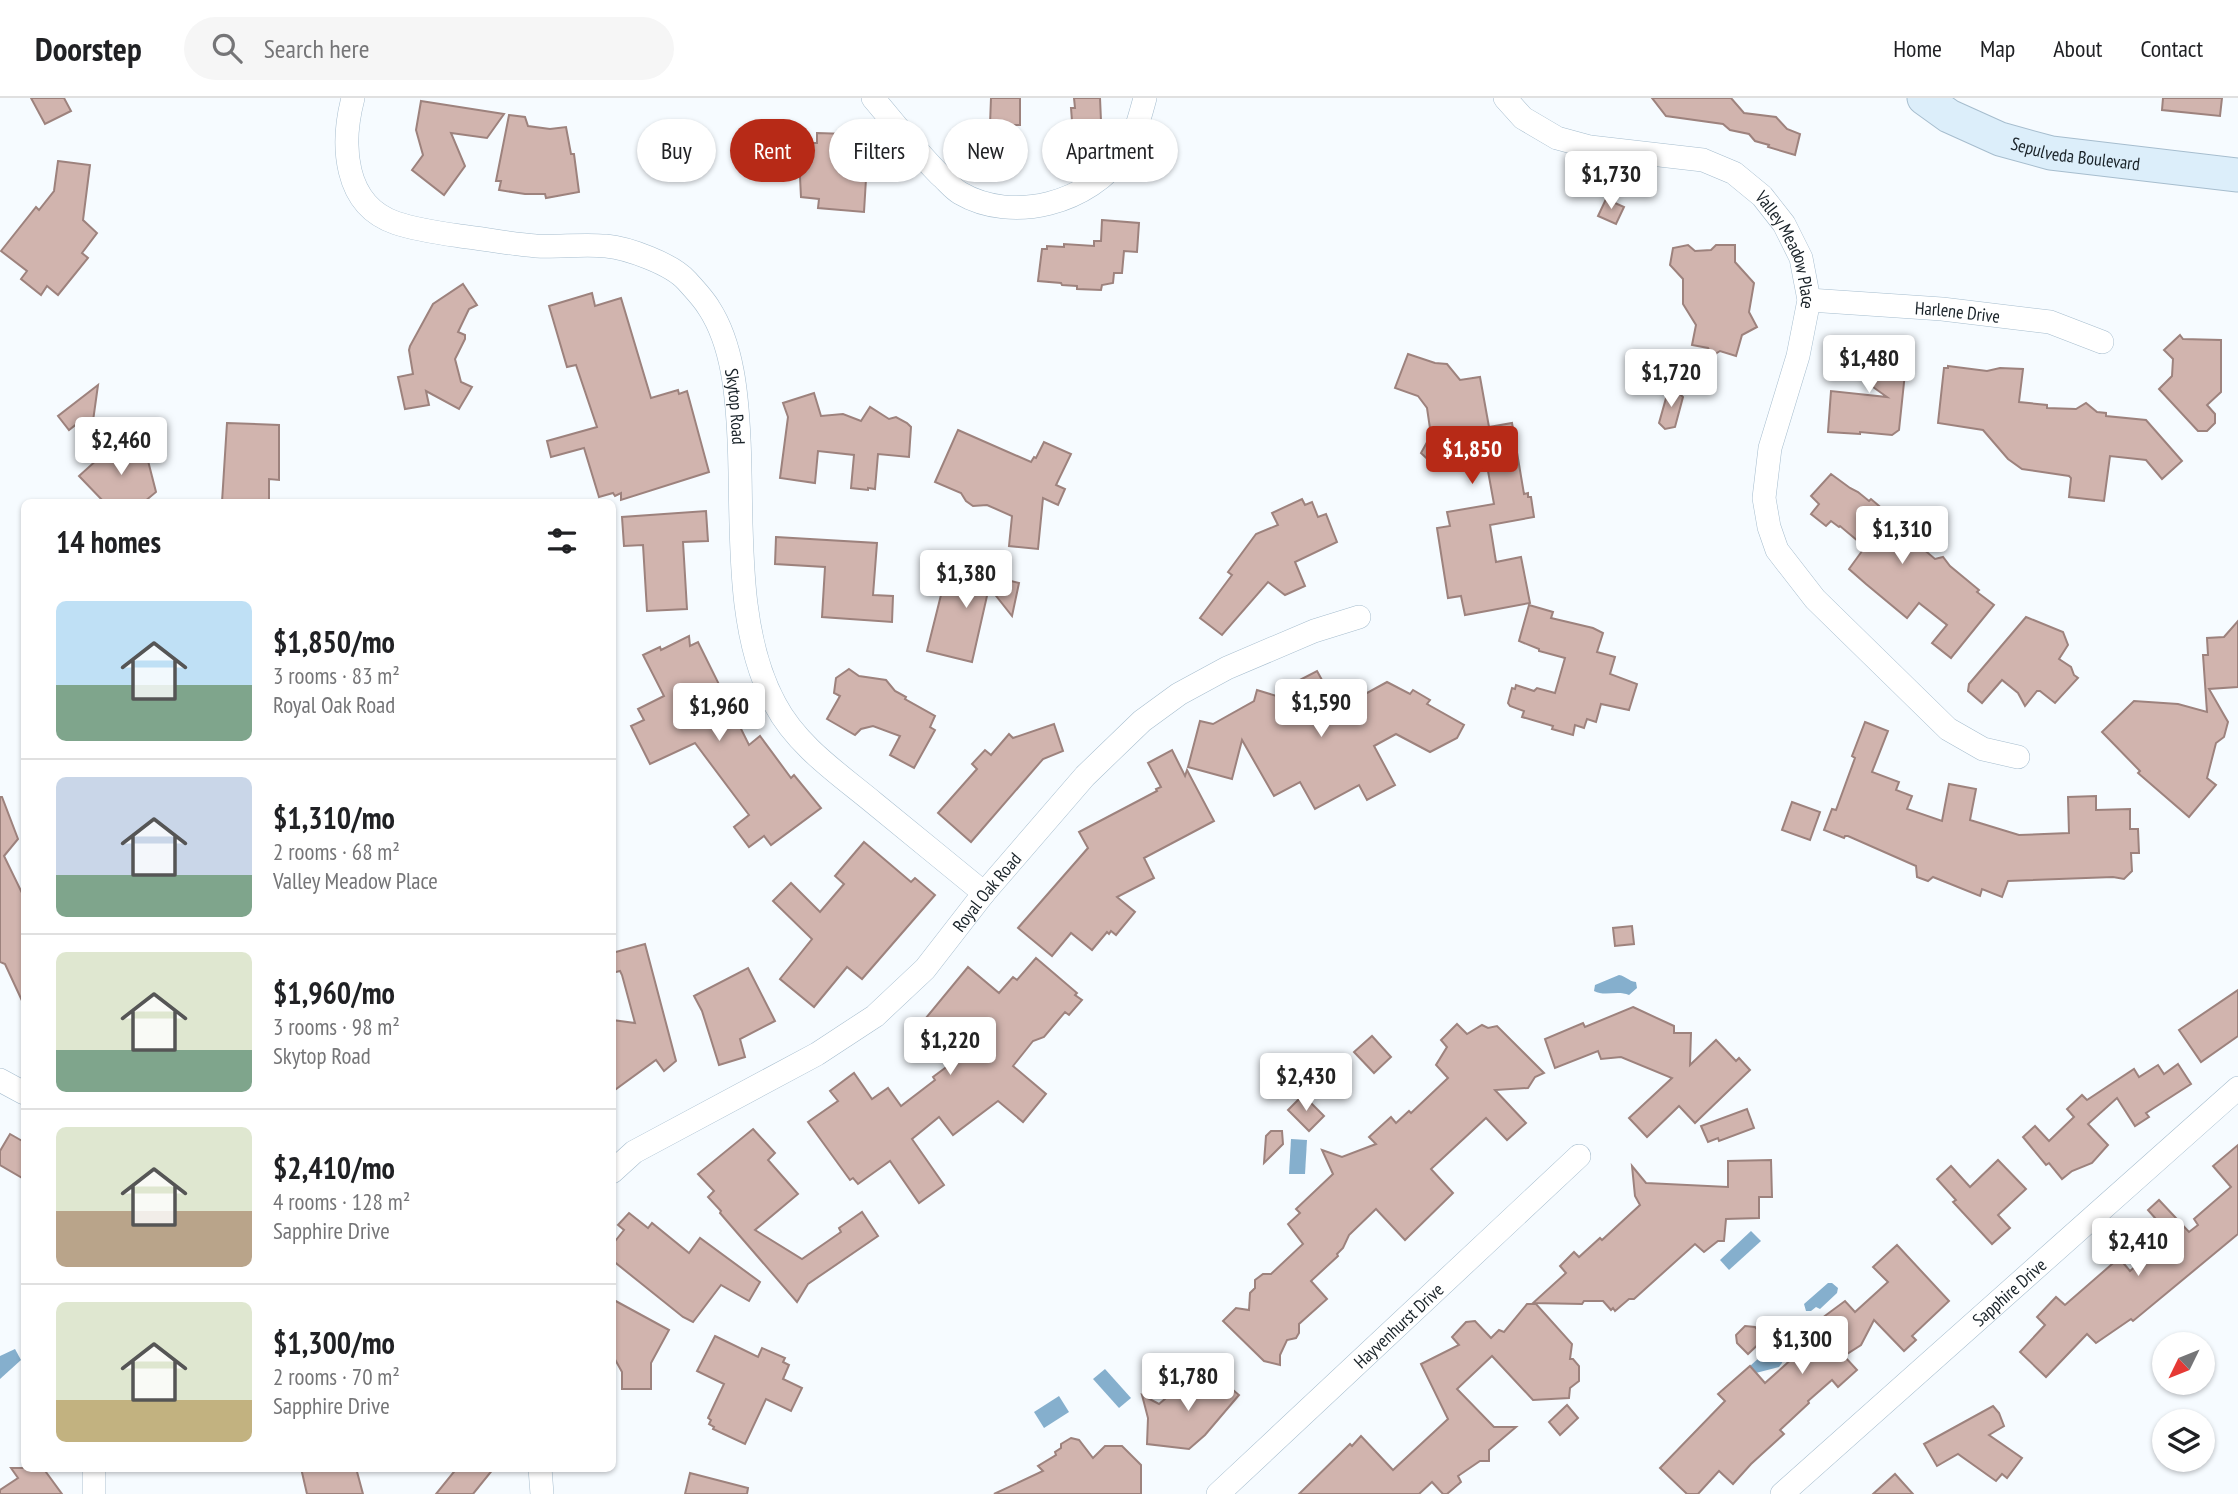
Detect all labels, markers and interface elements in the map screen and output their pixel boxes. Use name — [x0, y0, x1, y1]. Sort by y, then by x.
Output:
search box — [184, 17, 674, 80]
text: Doorstep — [35, 27, 142, 70]
icon: search — [208, 29, 246, 67]
text: Search here — [264, 32, 369, 65]
text: Home — [1893, 33, 1942, 64]
text: Map — [1980, 33, 2015, 64]
text: About — [2053, 33, 2102, 64]
text: Contact — [2140, 33, 2203, 64]
chip: Buy — [637, 119, 716, 182]
chip: Rent — [730, 119, 815, 182]
chip: Filters — [829, 119, 929, 182]
chip: New — [943, 119, 1028, 182]
chip: Apartment — [1042, 119, 1178, 182]
street label: Sepulveda Boulevard — [2008, 131, 2141, 175]
pin: $1,730 — [1554, 152, 1668, 211]
text: $1,730 — [1581, 159, 1641, 188]
street label: Valley Meadow Place — [1750, 185, 1821, 311]
street label: Harlene Drive — [1914, 296, 2001, 327]
pin: $1,480 — [1812, 336, 1926, 395]
text: $1,480 — [1839, 343, 1899, 372]
pin: $1,720 — [1614, 350, 1728, 409]
text: $1,720 — [1641, 357, 1701, 386]
street label: Skytop Road — [720, 366, 751, 445]
pin: $2,460 — [64, 418, 178, 477]
text: $2,460 — [91, 425, 151, 454]
pin: $1,850 — [1415, 426, 1529, 486]
text: $1,850 — [1442, 434, 1502, 463]
pin: $1,310 — [1845, 506, 1959, 566]
text: $1,310 — [1872, 514, 1932, 543]
text: 14 homes — [56, 522, 161, 561]
icon: filters — [543, 522, 581, 560]
pin: $1,380 — [909, 550, 1023, 610]
text: $1,380 — [936, 558, 996, 587]
text: $1,850/mo — [273, 622, 395, 661]
icon: home — [112, 629, 196, 713]
text: 3 rooms · 83 m² — [273, 661, 400, 690]
pin: $1,590 — [1264, 680, 1378, 739]
pin: $1,960 — [662, 684, 776, 743]
text: $1,590 — [1291, 687, 1351, 716]
text: Royal Oak Road — [273, 690, 395, 719]
text: $1,960 — [689, 691, 749, 720]
text: $1,310/mo — [273, 798, 395, 837]
icon: home — [112, 805, 196, 889]
text: 2 rooms · 68 m² — [273, 837, 400, 866]
street label: Royal Oak Road — [947, 847, 1026, 936]
text: Valley Meadow Place — [273, 866, 438, 895]
text: $1,960/mo — [273, 973, 395, 1012]
icon: home — [112, 980, 196, 1064]
text: 3 rooms · 98 m² — [273, 1012, 400, 1041]
pin: $1,220 — [893, 1018, 1007, 1077]
text: $1,220 — [920, 1025, 980, 1054]
text: Skytop Road — [273, 1041, 371, 1070]
pin: $2,430 — [1249, 1054, 1363, 1113]
text: $2,430 — [1276, 1061, 1336, 1090]
text: $2,410/mo — [273, 1148, 395, 1187]
icon: home — [112, 1155, 196, 1239]
text: 4 rooms · 128 m² — [273, 1187, 410, 1216]
text: Sapphire Drive — [273, 1216, 390, 1245]
pin: $2,410 — [2081, 1218, 2195, 1278]
text: $2,410 — [2108, 1226, 2168, 1255]
street label: Sapphire Drive — [1967, 1253, 2051, 1331]
street label: Hayvenhurst Drive — [1349, 1278, 1448, 1373]
pin: $1,300 — [1745, 1316, 1859, 1376]
text: $1,300/mo — [273, 1323, 395, 1362]
text: $1,300 — [1772, 1324, 1832, 1353]
icon: home — [112, 1330, 196, 1414]
north arrow — [2152, 1332, 2216, 1395]
map controls — [2152, 1332, 2215, 1472]
pin: $1,780 — [1131, 1354, 1245, 1413]
text: $1,780 — [1158, 1361, 1218, 1390]
text: 2 rooms · 70 m² — [273, 1362, 400, 1391]
text: Sapphire Drive — [273, 1391, 390, 1420]
button: layers — [2152, 1409, 2215, 1472]

